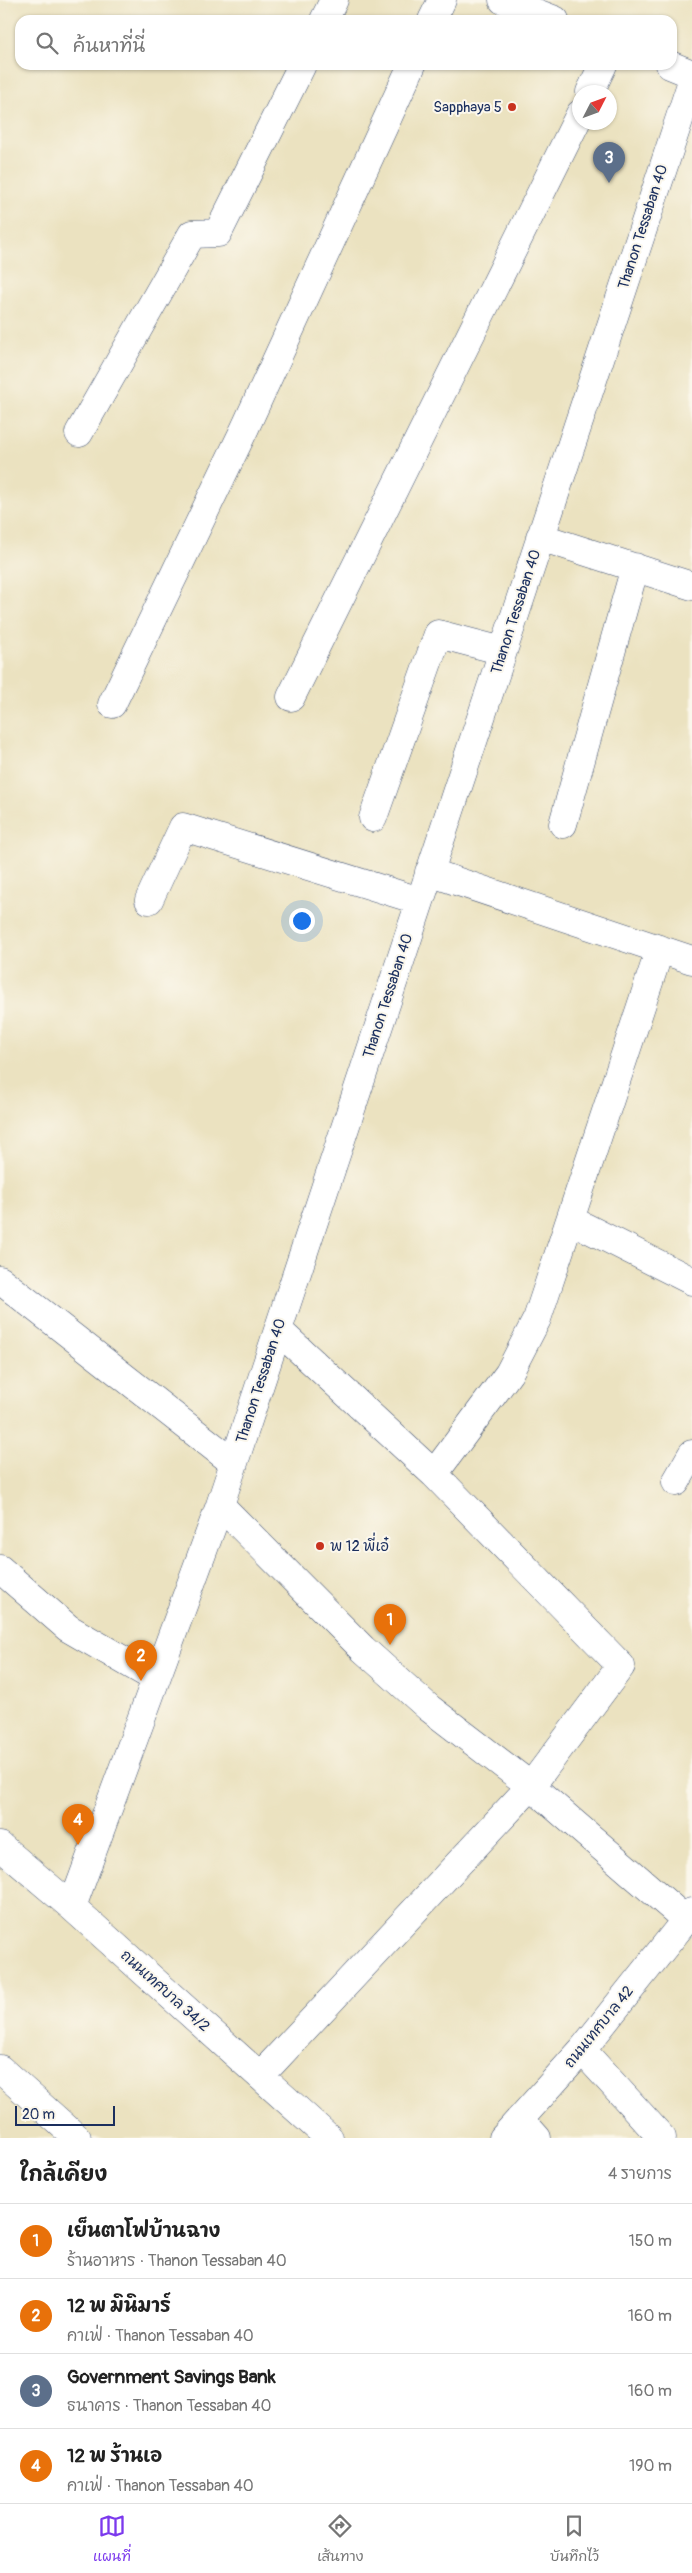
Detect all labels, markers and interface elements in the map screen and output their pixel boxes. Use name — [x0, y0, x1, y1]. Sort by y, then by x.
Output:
search box — [15, 15, 677, 70]
icon: search — [33, 29, 61, 57]
text: ค้นหาที่นี่ — [73, 34, 145, 58]
north arrow — [572, 85, 617, 130]
place label: Sapphaya 5 — [433, 98, 502, 117]
marker: Sapphaya 5 — [506, 101, 518, 113]
pin: 3 — [593, 142, 625, 183]
street label: Thanon Tessaban 40 — [614, 162, 672, 292]
street label: Thanon Tessaban 40 — [487, 547, 545, 677]
your location — [289, 908, 315, 934]
street label: Thanon Tessaban 40 — [359, 931, 417, 1061]
street label: Thanon Tessaban 40 — [232, 1316, 290, 1446]
place label: พ 12 พี่เอ๋ — [330, 1532, 390, 1556]
marker: พ 12 พี่เอ๋ — [314, 1540, 326, 1552]
pin: 1 — [374, 1604, 406, 1645]
pin: 2 — [125, 1640, 157, 1681]
pin: 4 — [62, 1804, 94, 1845]
street label: ถนนเทศบาล 34/2 — [116, 1946, 214, 2036]
street label: ถนนเทศบาล 42 — [560, 1982, 638, 2072]
scale bar — [15, 2103, 115, 2126]
text: 20 m — [22, 2106, 55, 2123]
text: ใกล้เคียง — [20, 2161, 107, 2188]
text: 4 รายการ — [608, 2164, 672, 2184]
text: เย็นตาโฟบ้านฉาง — [67, 2219, 220, 2243]
text: 1 — [33, 2231, 39, 2251]
text: 150 m — [628, 2231, 672, 2251]
text: ร้านอาหาร · Thanon Tessaban 40 — [67, 2251, 287, 2271]
text: 12 พ มินิมาร์ — [67, 2294, 171, 2318]
text: 2 — [32, 2306, 40, 2326]
text: 160 m — [628, 2306, 672, 2326]
text: คาเฟ่ · Thanon Tessaban 40 — [67, 2326, 254, 2346]
text: Government Savings Bank — [67, 2365, 276, 2389]
text: 3 — [32, 2381, 40, 2401]
text: 160 m — [628, 2381, 672, 2401]
text: ธนาคาร · Thanon Tessaban 40 — [67, 2396, 272, 2416]
text: 12 พ ร้านเอ — [67, 2444, 162, 2468]
text: 4 — [31, 2456, 41, 2476]
text: 190 m — [629, 2456, 672, 2476]
text: คาเฟ่ · Thanon Tessaban 40 — [67, 2476, 254, 2496]
tab: แผนที่ — [93, 2512, 131, 2566]
tab: เส้นทาง — [317, 2512, 363, 2566]
tab: บันทึกไว้ — [550, 2512, 599, 2566]

